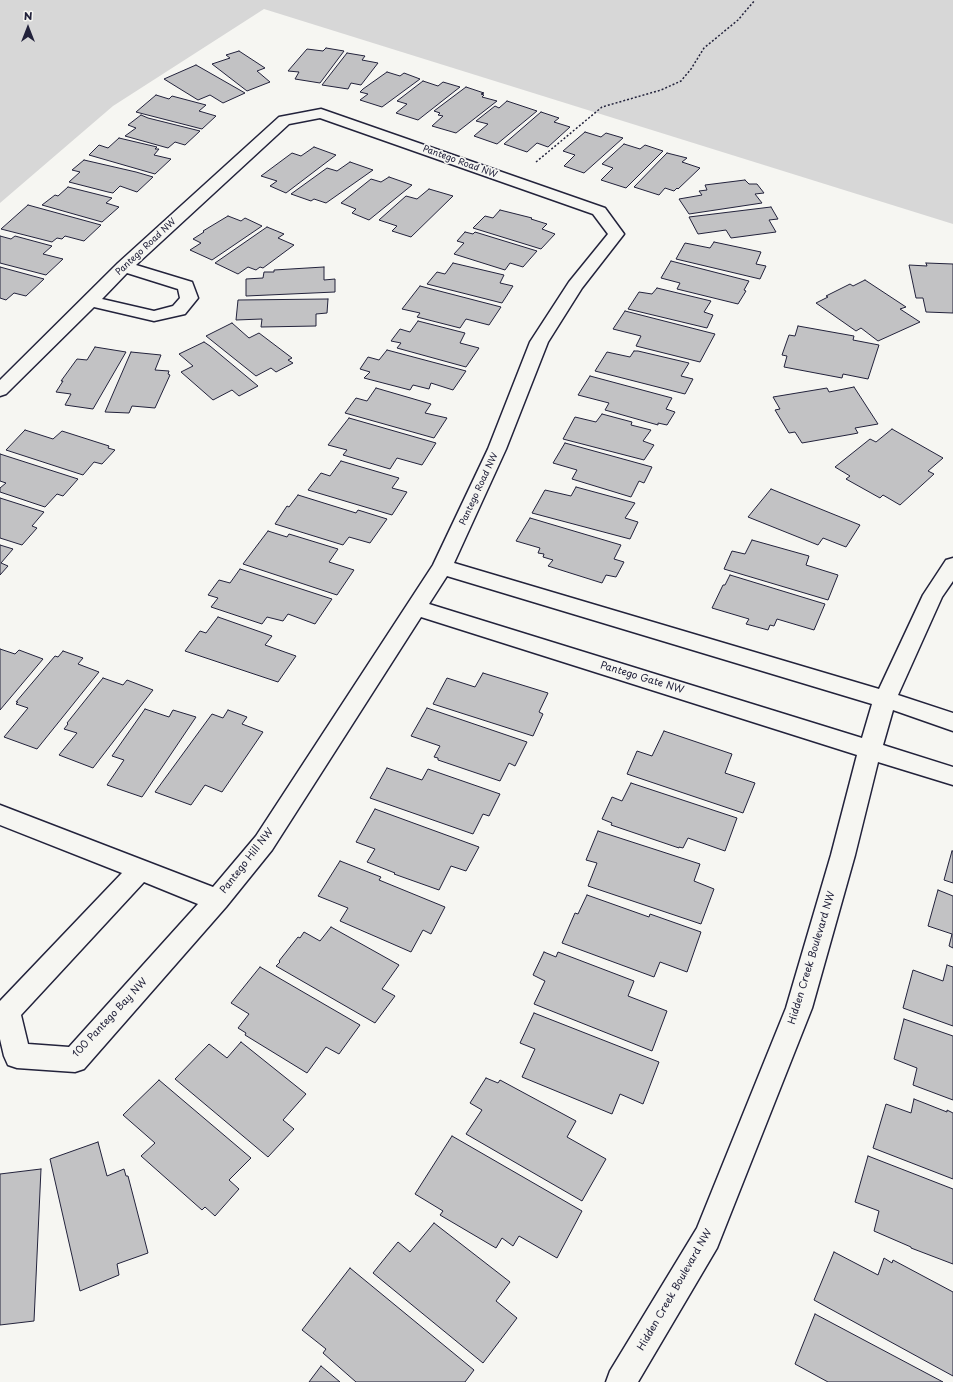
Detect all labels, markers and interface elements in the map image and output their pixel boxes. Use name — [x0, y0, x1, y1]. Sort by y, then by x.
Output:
text: N — [24, 7, 32, 24]
north arrow — [8, 8, 48, 48]
street label: Pantego Road NW — [421, 143, 499, 181]
street label: Pantego Road NW — [114, 216, 178, 278]
street label: Pantego Road NW — [458, 451, 500, 527]
street label: Pantego Gate NW — [599, 660, 685, 696]
street label: Pantego Hill NW — [218, 826, 276, 896]
street label: Hidden Creek Boulevard NW — [786, 890, 838, 1026]
street label: 100 Pantego Bay NW — [70, 976, 150, 1060]
street label: Hidden Creek Boulevard NW — [635, 1227, 715, 1353]

